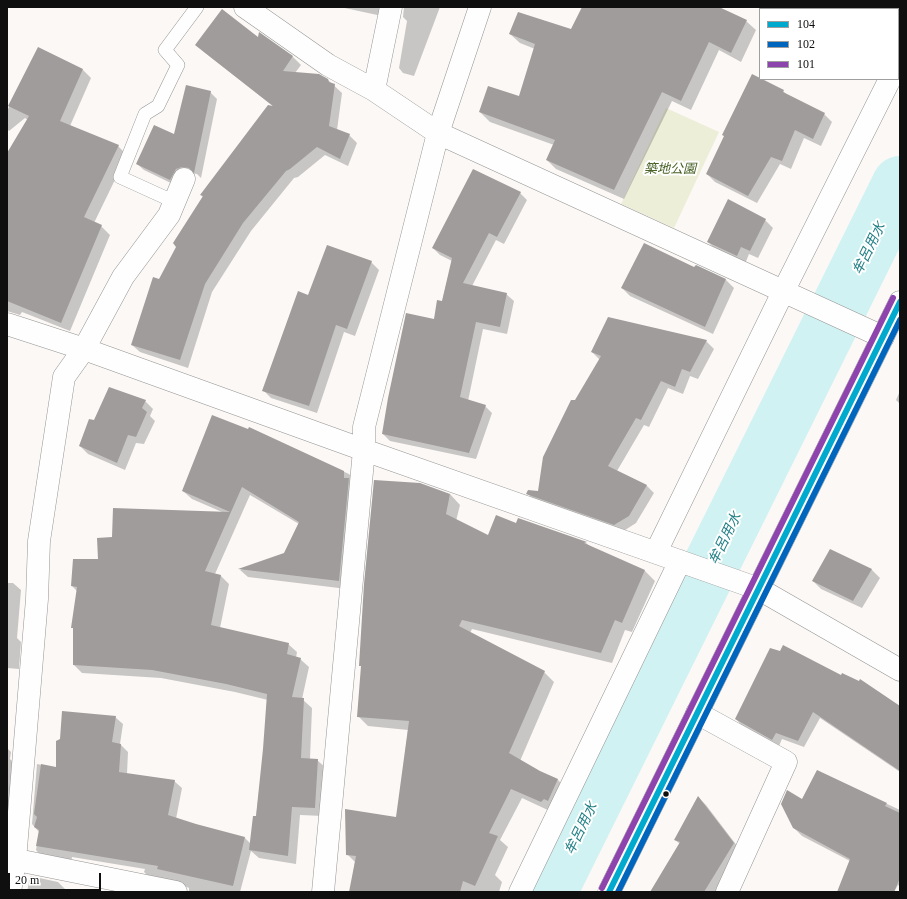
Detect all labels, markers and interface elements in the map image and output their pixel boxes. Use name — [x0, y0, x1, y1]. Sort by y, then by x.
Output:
legend — [759, 8, 899, 80]
text: 104 — [797, 17, 815, 31]
text: 102 — [797, 37, 815, 51]
text: 101 — [797, 57, 815, 71]
park label: 築地公園 — [644, 160, 696, 176]
water label: 牟呂用水 — [848, 219, 888, 277]
water label: 牟呂用水 — [704, 509, 744, 567]
unlabelled marker — [661, 789, 671, 799]
water label: 牟呂用水 — [560, 799, 600, 857]
scale bar — [10, 865, 103, 891]
text: 20 m — [15, 873, 39, 887]

